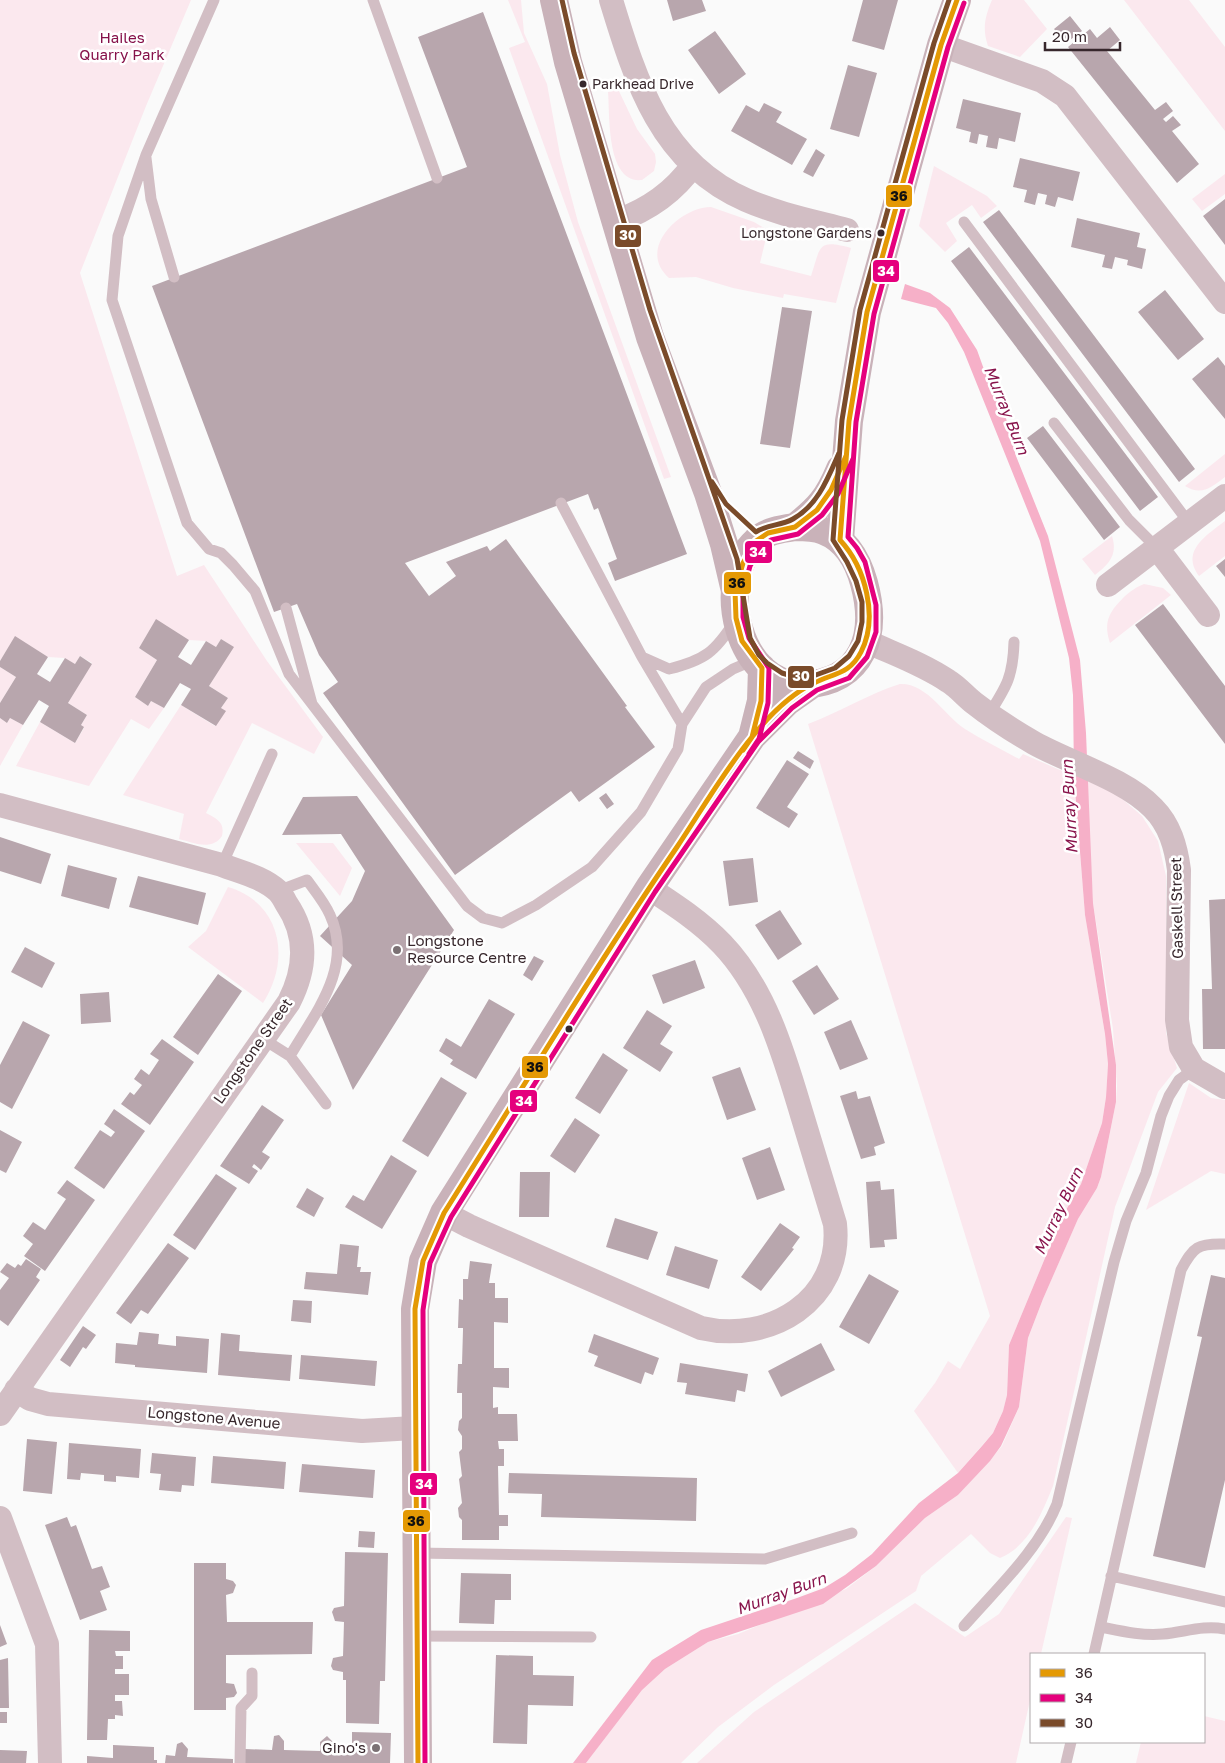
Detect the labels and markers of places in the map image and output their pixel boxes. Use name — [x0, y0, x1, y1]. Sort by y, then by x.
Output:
place label: Parkhead Drive — [592, 75, 694, 92]
marker: Parkhead Drive — [578, 79, 588, 89]
place label: Longstone Gardens — [741, 224, 872, 241]
marker: Longstone Gardens — [876, 228, 886, 238]
place label: Longstone Resource Centre — [407, 931, 527, 966]
marker: Longstone Resource Centre — [391, 944, 403, 956]
unlabelled marker — [564, 1024, 574, 1034]
place label: Gino's — [322, 1738, 366, 1756]
marker: Gino's — [370, 1742, 382, 1754]

